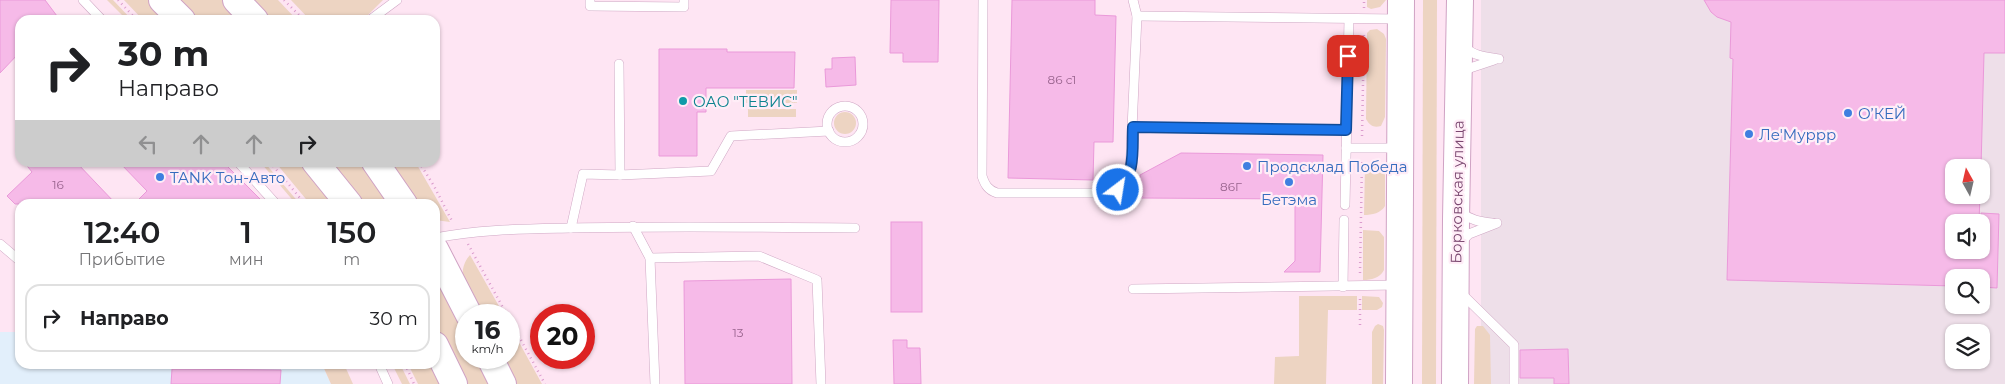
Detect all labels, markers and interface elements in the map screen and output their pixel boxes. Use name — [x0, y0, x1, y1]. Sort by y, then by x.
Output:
text: 30 m — [118, 32, 209, 75]
icon: right — [35, 35, 100, 100]
pin — [1327, 35, 1369, 77]
icon: arrive — [1334, 42, 1362, 70]
house number: 86 c1 — [1048, 72, 1076, 87]
text: Направо — [118, 75, 219, 102]
place label: ОАО "ТЕВИС" — [693, 92, 798, 111]
marker: ОАО "ТЕВИС" — [677, 95, 689, 107]
place label: О’КЕЙ — [1858, 104, 1906, 123]
marker: О’КЕЙ — [1842, 107, 1854, 119]
street label: Борковская улица — [1446, 120, 1468, 264]
place label: Ле'Муррр — [1759, 125, 1836, 144]
marker: Ле'Муррр — [1743, 128, 1755, 140]
icon: left — [134, 130, 162, 158]
icon: ahead — [187, 130, 215, 158]
icon: ahead — [240, 130, 268, 158]
icon: right — [293, 130, 321, 158]
place label: Продсклад Победа — [1257, 157, 1407, 176]
north arrow — [1945, 159, 1990, 204]
map controls — [1945, 159, 1990, 369]
marker: Продсклад Победа — [1241, 160, 1253, 172]
position arrow — [1091, 163, 1143, 215]
place label: TANK Тон-Авто — [170, 168, 285, 187]
marker: TANK Тон-Авто — [154, 171, 166, 183]
marker: Бетэма — [1283, 176, 1295, 188]
house number: 16 — [52, 177, 64, 192]
house number: 86Г — [1220, 179, 1242, 194]
place label: Бетэма — [1261, 190, 1317, 209]
text: 12:40 — [84, 214, 160, 251]
text: 1 — [241, 214, 252, 251]
text: 150 — [327, 214, 376, 251]
button: sound — [1945, 214, 1990, 259]
text: Прибытие — [79, 250, 165, 269]
text: мин — [229, 250, 264, 269]
text: m — [343, 250, 360, 269]
button: search — [1945, 269, 1990, 314]
icon: right — [37, 304, 65, 332]
speed limit sign: 20 — [530, 304, 595, 369]
text: Направо — [80, 307, 169, 330]
text: 30 m — [370, 307, 418, 330]
text: 16 — [475, 315, 500, 345]
button: layers — [1945, 324, 1990, 369]
house number: 13 — [732, 325, 744, 340]
text: km/h — [471, 341, 504, 356]

